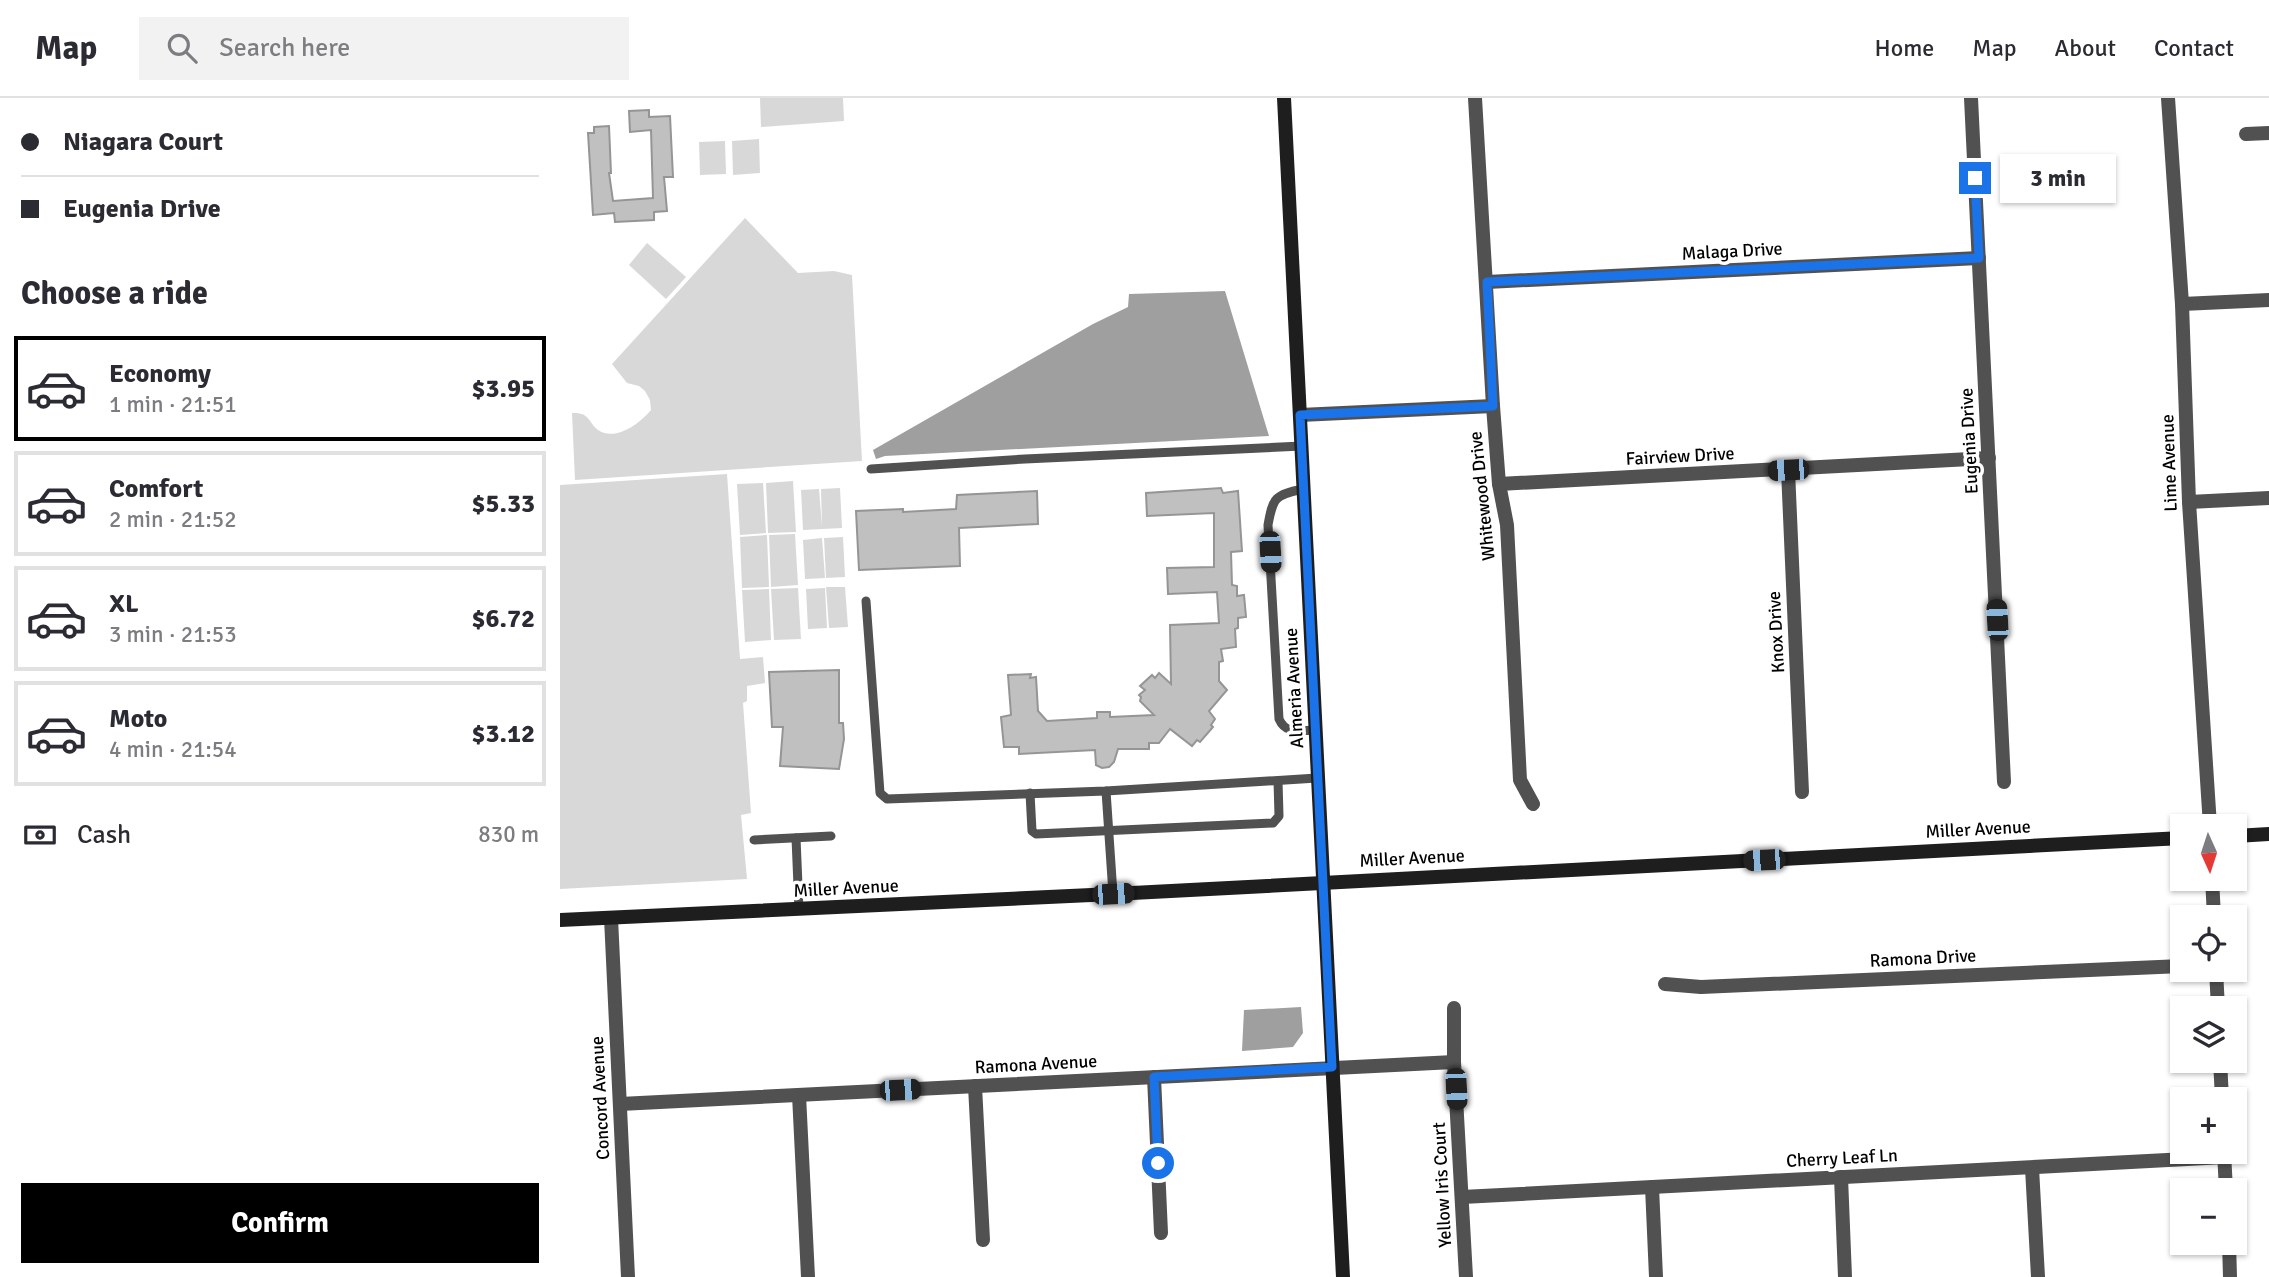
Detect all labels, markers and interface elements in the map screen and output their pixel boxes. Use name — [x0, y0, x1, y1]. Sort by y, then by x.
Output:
search box — [139, 17, 629, 80]
text: Map — [35, 28, 97, 69]
icon: search — [163, 29, 201, 67]
text: Search here — [219, 32, 350, 64]
text: Home — [1874, 33, 1934, 63]
text: Map — [1972, 33, 2017, 63]
text: About — [2055, 33, 2116, 63]
text: Contact — [2154, 33, 2234, 63]
text: Niagara Court — [63, 126, 223, 158]
callout: 3 min — [2000, 154, 2115, 202]
route end — [1959, 162, 1991, 194]
text: 3 min — [2030, 164, 2086, 193]
text: Eugenia Drive — [63, 193, 221, 225]
street label: Malaga Drive — [1681, 237, 1783, 265]
text: Choose a ride — [21, 274, 208, 313]
icon: car — [25, 357, 88, 420]
text: Economy — [109, 358, 211, 390]
text: $3.95 — [471, 373, 535, 405]
street label: Eugenia Drive — [1955, 387, 1983, 495]
text: 1 min · 21:51 — [109, 390, 237, 419]
street label: Lime Avenue — [2156, 414, 2182, 512]
street label: Whitewood Drive — [1464, 430, 1500, 562]
street label: Fairview Drive — [1625, 442, 1735, 470]
car — [1767, 458, 1810, 482]
icon: car — [25, 472, 88, 535]
text: Comfort — [109, 473, 203, 505]
text: $5.33 — [471, 488, 535, 520]
text: 2 min · 21:52 — [109, 505, 237, 534]
car — [1259, 530, 1282, 574]
icon: car — [25, 587, 88, 650]
text: XL — [109, 588, 139, 620]
street label: Knox Drive — [1763, 590, 1789, 674]
car — [1986, 598, 2009, 642]
text: $6.72 — [471, 603, 535, 635]
text: 3 min · 21:53 — [109, 620, 237, 649]
street label: Almeria Avenue — [1280, 627, 1308, 749]
icon: car — [25, 702, 88, 765]
text: Moto — [109, 703, 167, 735]
text: $3.12 — [471, 718, 535, 750]
text: 4 min · 21:54 — [109, 735, 237, 764]
north arrow — [2170, 814, 2247, 891]
map controls — [2170, 814, 2247, 1255]
street label: Miller Avenue — [1925, 815, 2031, 843]
icon: cash — [21, 816, 59, 854]
text: Cash — [77, 819, 131, 851]
text: 830 m — [478, 820, 539, 849]
street label: Miller Avenue — [1359, 844, 1465, 872]
car — [1743, 848, 1786, 872]
street label: Miller Avenue — [793, 874, 899, 902]
car — [1092, 882, 1135, 906]
button: locate — [2170, 905, 2247, 982]
street label: Ramona Drive — [1869, 944, 1977, 972]
button: layers — [2170, 996, 2247, 1073]
street label: Concord Avenue — [586, 1036, 614, 1160]
street label: Ramona Avenue — [974, 1050, 1098, 1078]
car — [1445, 1067, 1468, 1111]
car — [879, 1078, 922, 1102]
button: + — [2170, 1087, 2247, 1164]
street label: Yellow Iris Court — [1428, 1122, 1456, 1248]
street label: Cherry Leaf Ln — [1786, 1144, 1898, 1172]
route start — [1142, 1147, 1174, 1179]
button: − — [2170, 1178, 2247, 1255]
button: Confirm — [21, 1183, 539, 1263]

